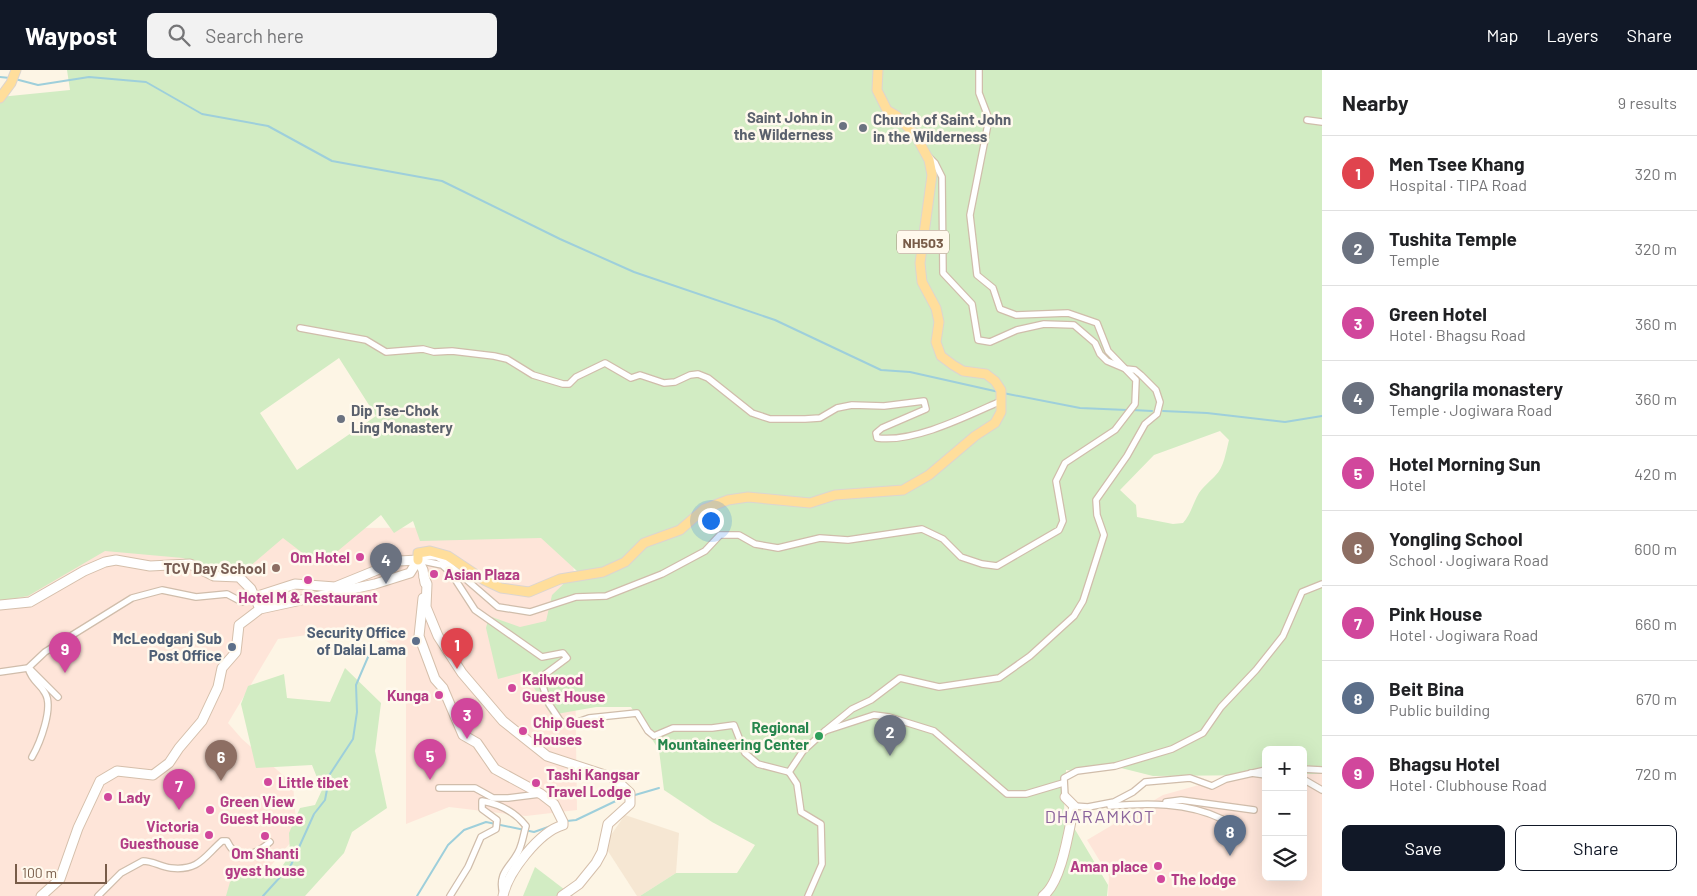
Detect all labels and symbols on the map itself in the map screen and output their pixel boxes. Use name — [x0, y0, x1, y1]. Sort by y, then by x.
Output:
place label: Saint John in the Wilderness — [734, 108, 833, 143]
place label: Church of Saint John in the Wilderness — [873, 110, 1011, 145]
marker: Saint John in the Wilderness — [837, 120, 849, 132]
marker: Church of Saint John in the Wilderness — [857, 122, 869, 134]
road number: NH503 — [897, 230, 949, 253]
place label: Dip Tse-Chok Ling Monastery — [351, 401, 453, 436]
marker: Dip Tse-Chok Ling Monastery — [335, 413, 347, 425]
your location — [698, 508, 724, 534]
pin: 4 — [370, 543, 402, 584]
place label: Om Hotel — [290, 548, 350, 566]
marker: Om Hotel — [354, 551, 366, 563]
place label: TCV Day School — [163, 559, 266, 577]
marker: TCV Day School — [270, 562, 282, 574]
place label: Asian Plaza — [444, 565, 520, 583]
marker: Asian Plaza — [428, 568, 440, 580]
marker: Hotel M & Restaurant — [302, 574, 314, 586]
place label: Hotel M & Restaurant — [238, 588, 378, 606]
place label: Security Office of Dalai Lama — [307, 623, 406, 658]
pin: 1 — [441, 628, 473, 669]
place label: McLeodganj Sub Post Office — [113, 629, 222, 664]
pin: 9 — [49, 632, 81, 673]
marker: Security Office of Dalai Lama — [410, 635, 422, 647]
marker: McLeodganj Sub Post Office — [226, 641, 238, 653]
place label: Kailwood Guest House — [522, 670, 605, 705]
marker: Kailwood Guest House — [506, 682, 518, 694]
place label: Kunga — [387, 686, 429, 704]
marker: Kunga — [433, 689, 445, 701]
pin: 3 — [451, 698, 483, 739]
place label: Chip Guest Houses — [533, 713, 605, 748]
pin: 2 — [874, 715, 906, 756]
place label: Regional Mountaineering Center — [657, 718, 809, 753]
marker: Chip Guest Houses — [517, 725, 529, 737]
marker: Regional Mountaineering Center — [813, 730, 825, 742]
pin: 5 — [414, 739, 446, 780]
pin: 6 — [205, 740, 237, 781]
place label: Tashi Kangsar Travel Lodge — [546, 765, 640, 800]
pin: 7 — [163, 769, 195, 810]
place label: Little tibet — [278, 773, 349, 791]
marker: Little tibet — [262, 776, 274, 788]
marker: Tashi Kangsar Travel Lodge — [530, 777, 542, 789]
place label: Lady — [118, 788, 151, 806]
marker: Lady — [102, 791, 114, 803]
place label: Green View Guest House — [220, 792, 303, 827]
marker: Green View Guest House — [204, 804, 216, 816]
district label: DHARAMKOT — [1045, 805, 1155, 827]
pin: 8 — [1214, 815, 1246, 856]
place label: Victoria Guesthouse — [120, 817, 199, 852]
marker: Victoria Guesthouse — [203, 829, 215, 841]
marker: Om Shanti gyest house — [259, 830, 271, 842]
place label: Om Shanti gyest house — [225, 844, 305, 879]
place label: Aman place — [1070, 857, 1148, 875]
marker: Aman place — [1152, 860, 1164, 872]
scale bar — [15, 861, 108, 884]
place label: The lodge — [1171, 870, 1236, 888]
marker: The lodge — [1155, 873, 1167, 885]

